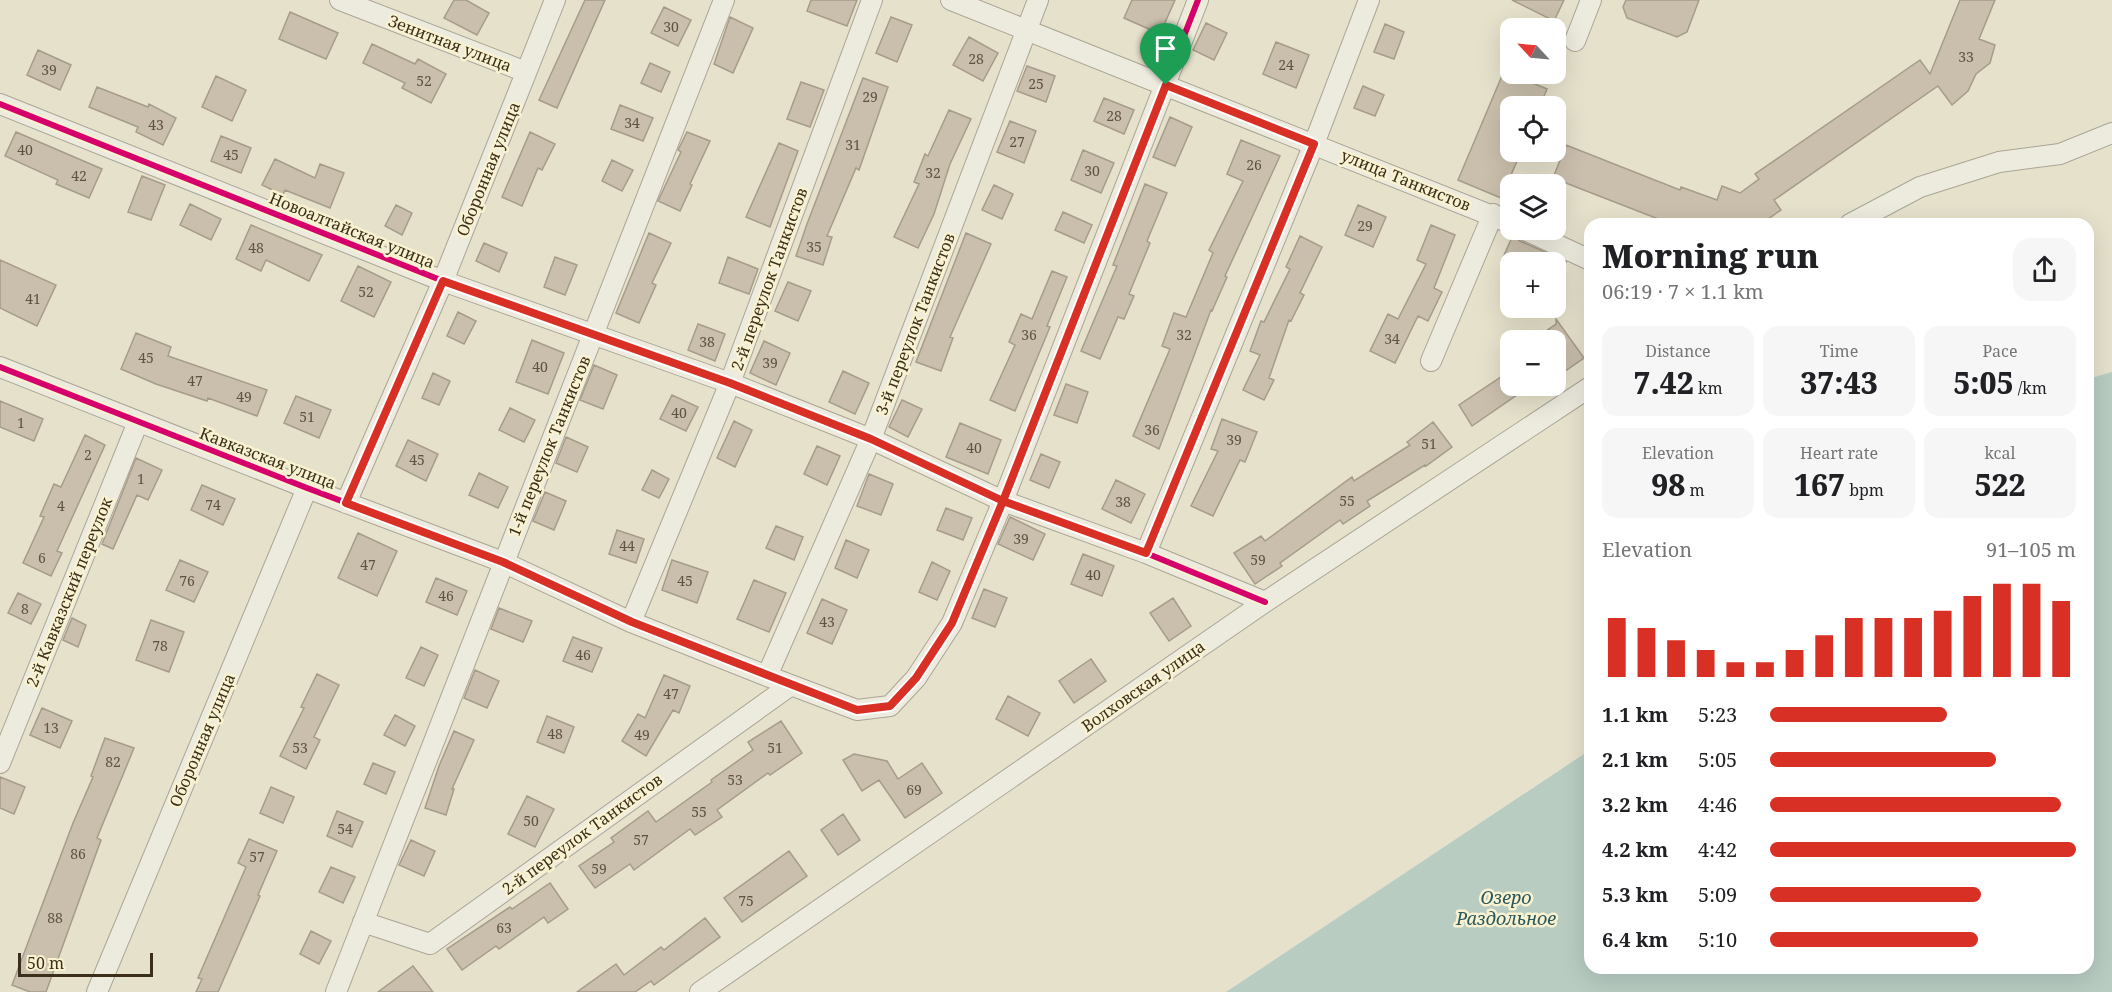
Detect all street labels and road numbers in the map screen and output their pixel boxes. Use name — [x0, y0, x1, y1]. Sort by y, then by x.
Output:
street label: Зенитная улица — [385, 9, 515, 77]
street label: Оборонная улица — [451, 99, 525, 239]
street label: улица Танкистов — [1338, 144, 1474, 216]
street label: 2-й переулок Танкистов — [726, 184, 812, 373]
street label: Новоалтайская улица — [266, 187, 438, 273]
street label: 3-й переулок Танкистов — [870, 230, 960, 418]
street label: 1-й переулок Танкистов — [503, 352, 595, 540]
street label: Кавказская улица — [197, 422, 339, 494]
street label: 2-й Кавказский переулок — [21, 493, 117, 690]
street label: Волховская улица — [1077, 635, 1209, 737]
street label: Оборонная улица — [164, 670, 240, 810]
street label: 2-й переулок Танкистов — [497, 768, 667, 900]

